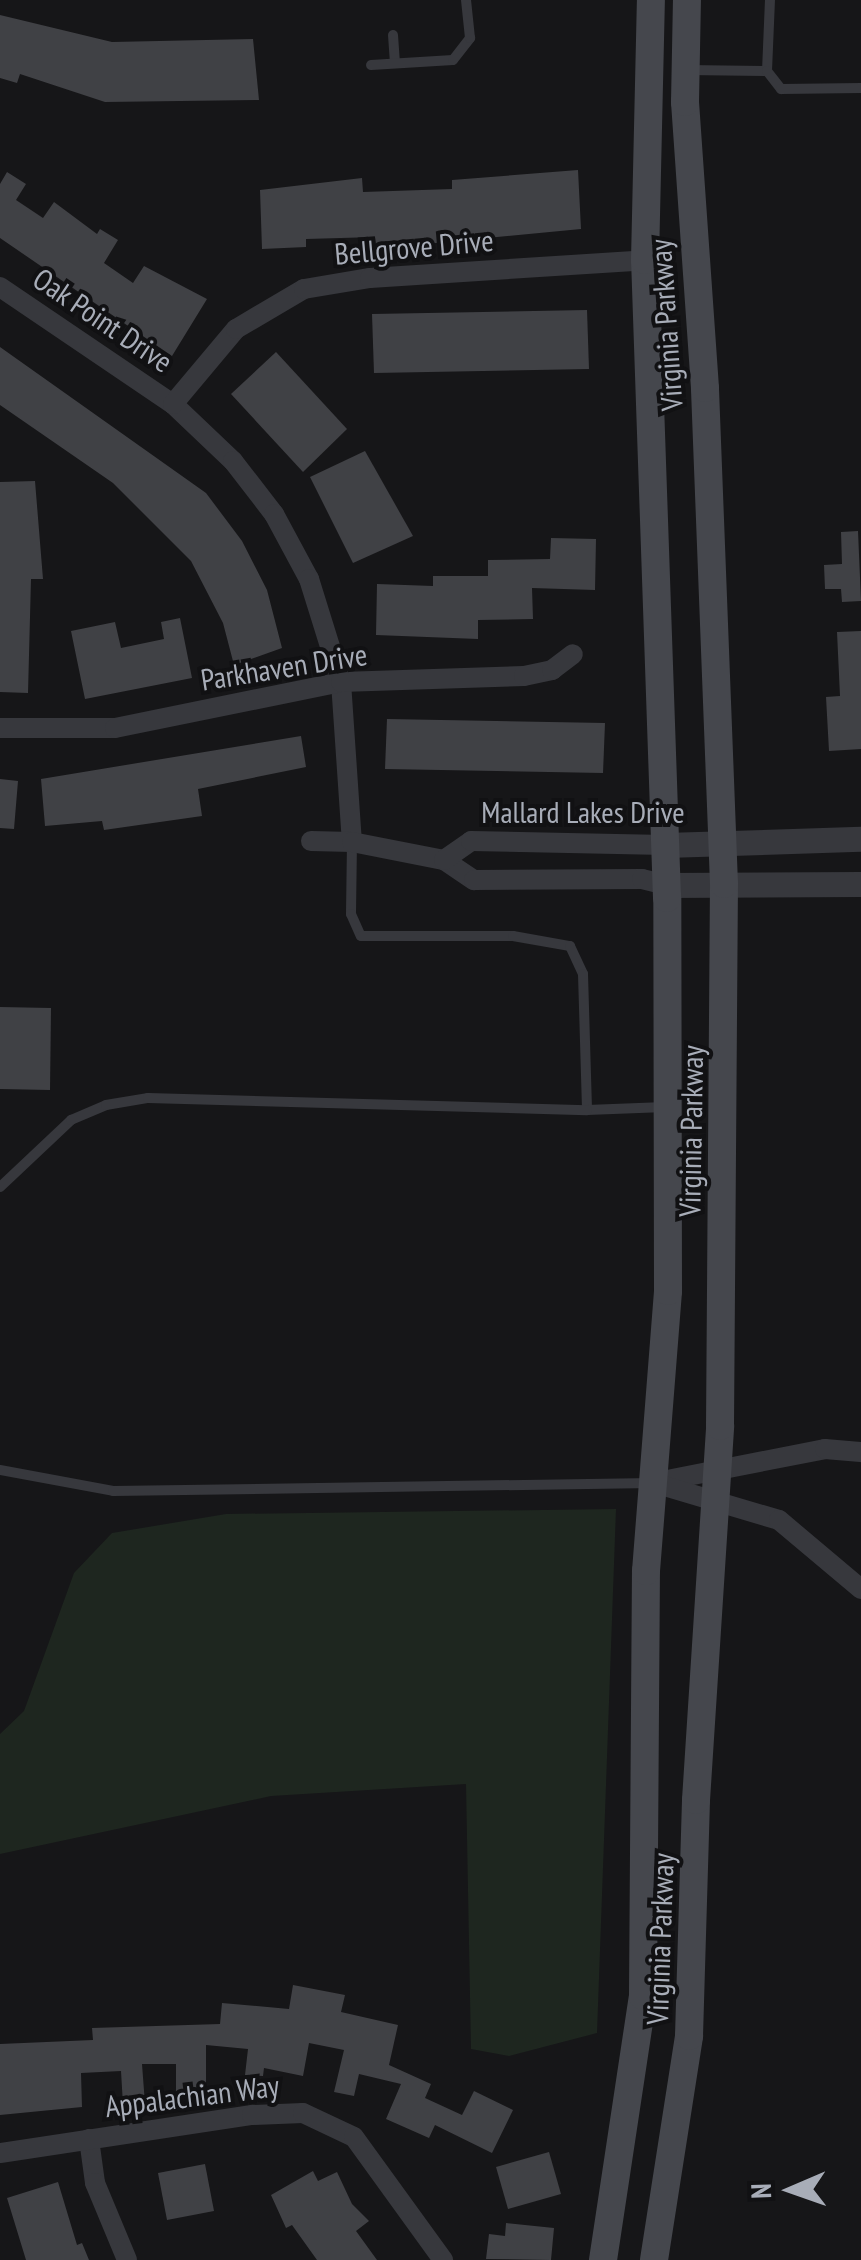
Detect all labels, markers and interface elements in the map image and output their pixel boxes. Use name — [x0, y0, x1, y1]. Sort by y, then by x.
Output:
street label: Bellgrove Drive — [333, 222, 495, 272]
street label: Virginia Parkway — [642, 238, 690, 412]
street label: Oak Point Drive — [26, 260, 180, 380]
street label: Parkhaven Drive — [198, 636, 370, 698]
street label: Mallard Lakes Drive — [481, 794, 685, 830]
street label: Virginia Parkway — [672, 1045, 710, 1217]
street label: Virginia Parkway — [639, 1853, 681, 2025]
street label: Appalachian Way — [103, 2067, 281, 2125]
north arrow — [741, 2140, 841, 2240]
text: N — [742, 2183, 779, 2199]

